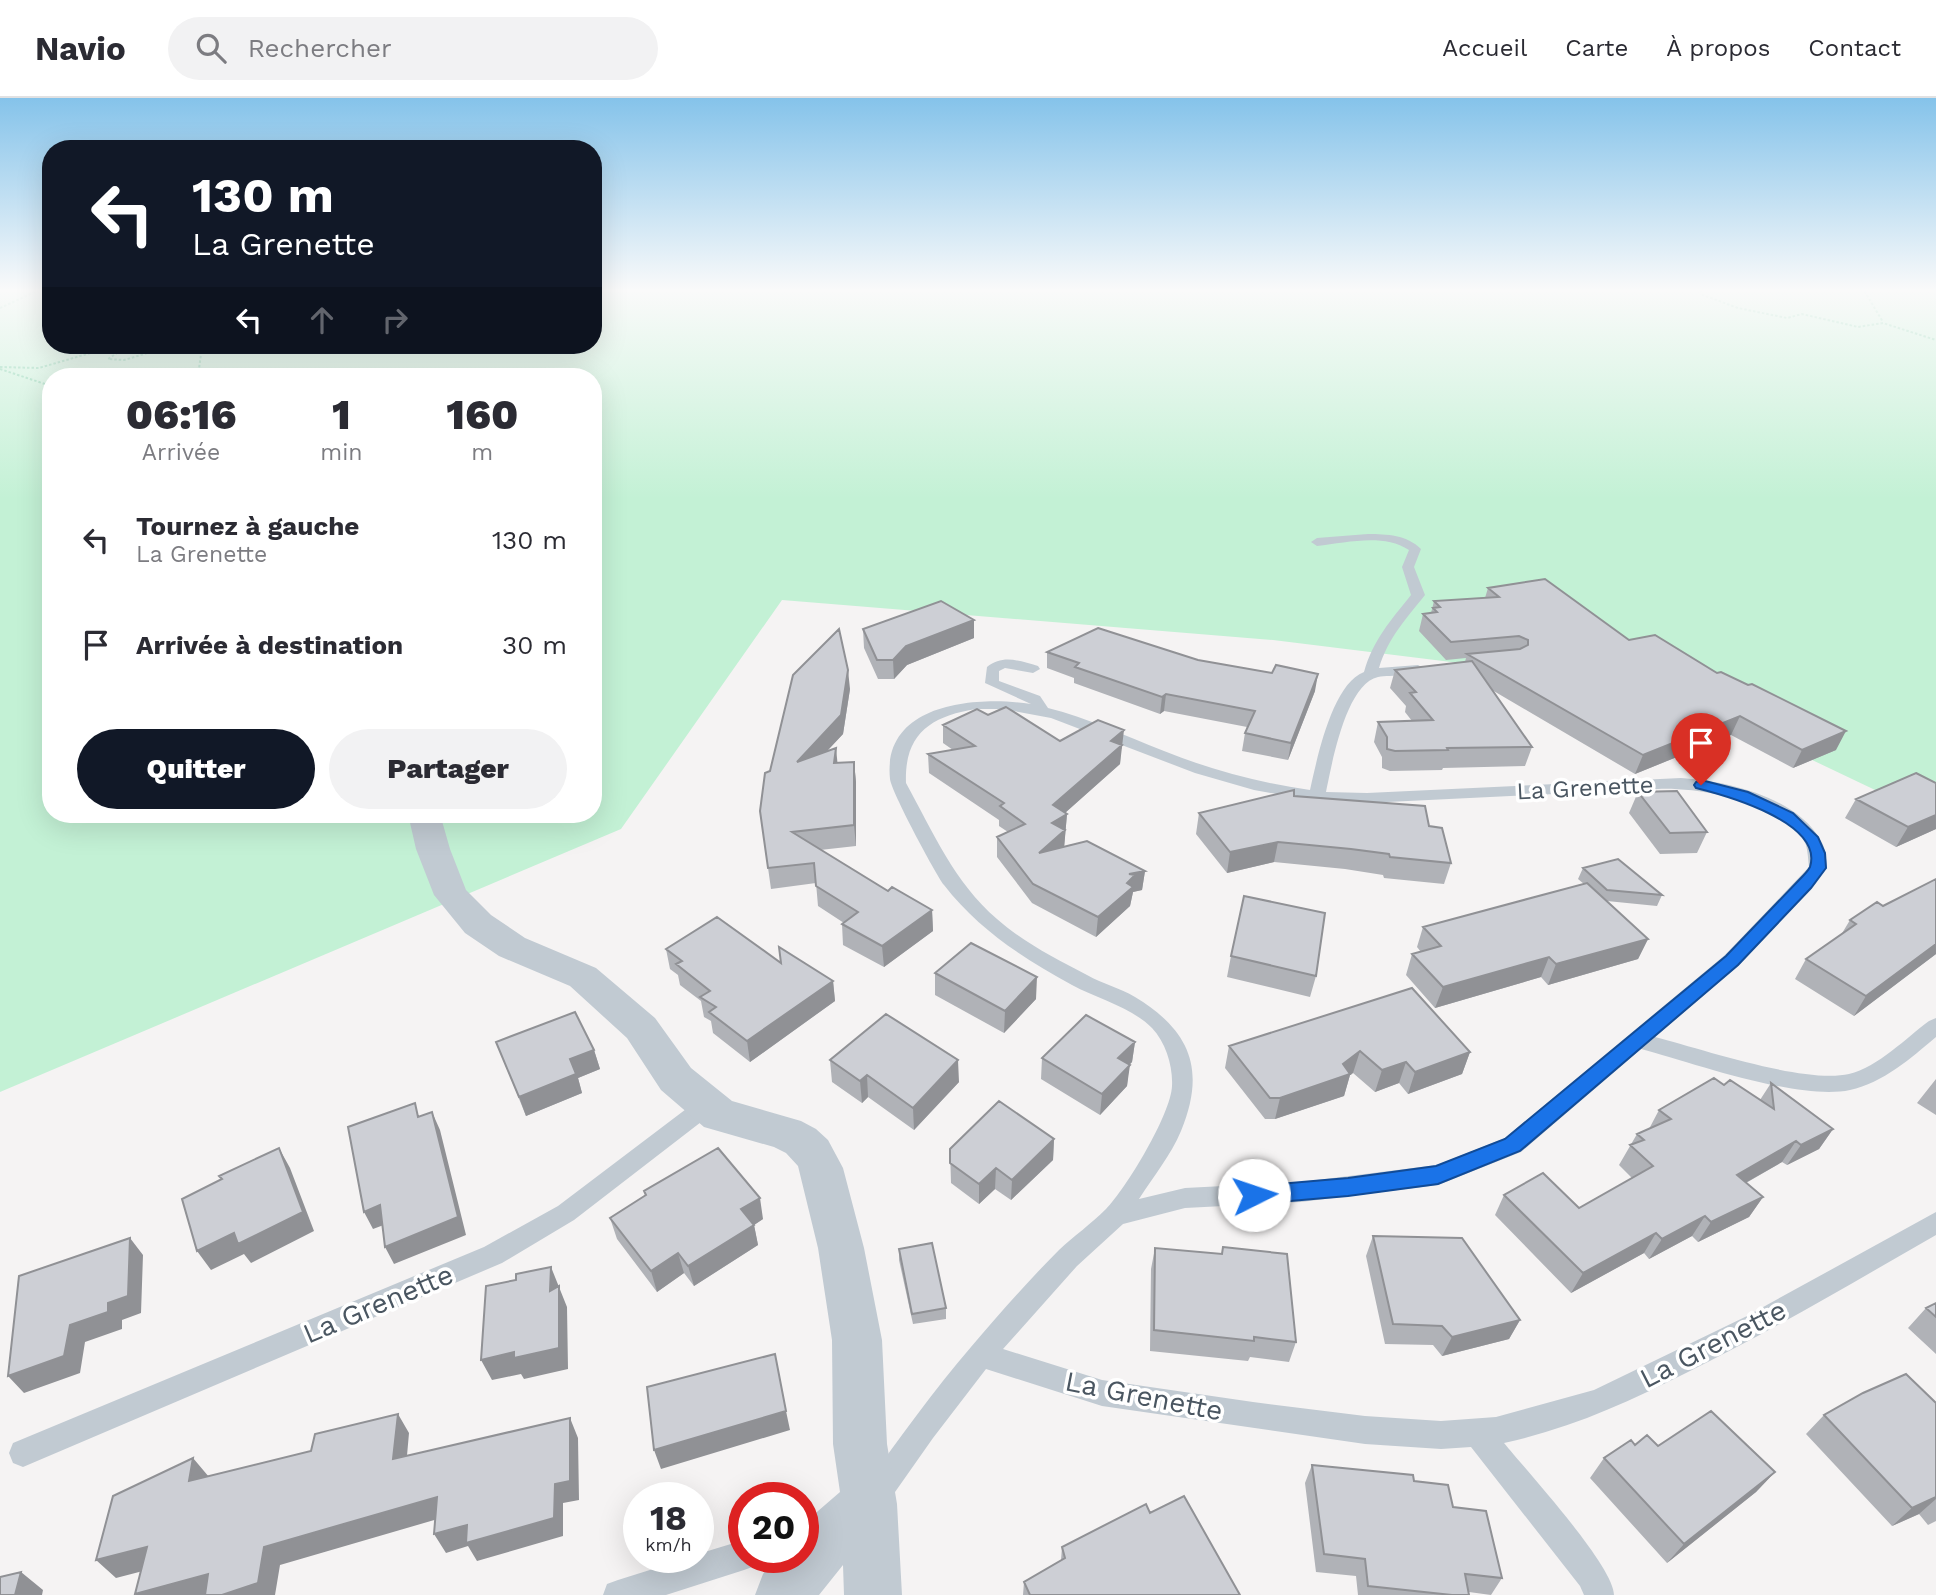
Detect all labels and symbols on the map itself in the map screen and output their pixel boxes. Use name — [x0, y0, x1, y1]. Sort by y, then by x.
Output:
pin — [1671, 713, 1731, 785]
street label: La Grenette — [1516, 770, 1654, 806]
position arrow — [1217, 1158, 1291, 1232]
street label: La Grenette — [298, 1258, 458, 1350]
street label: La Grenette — [1634, 1293, 1792, 1395]
street label: La Grenette — [1062, 1365, 1226, 1427]
speed limit sign: 20 — [728, 1482, 819, 1573]

